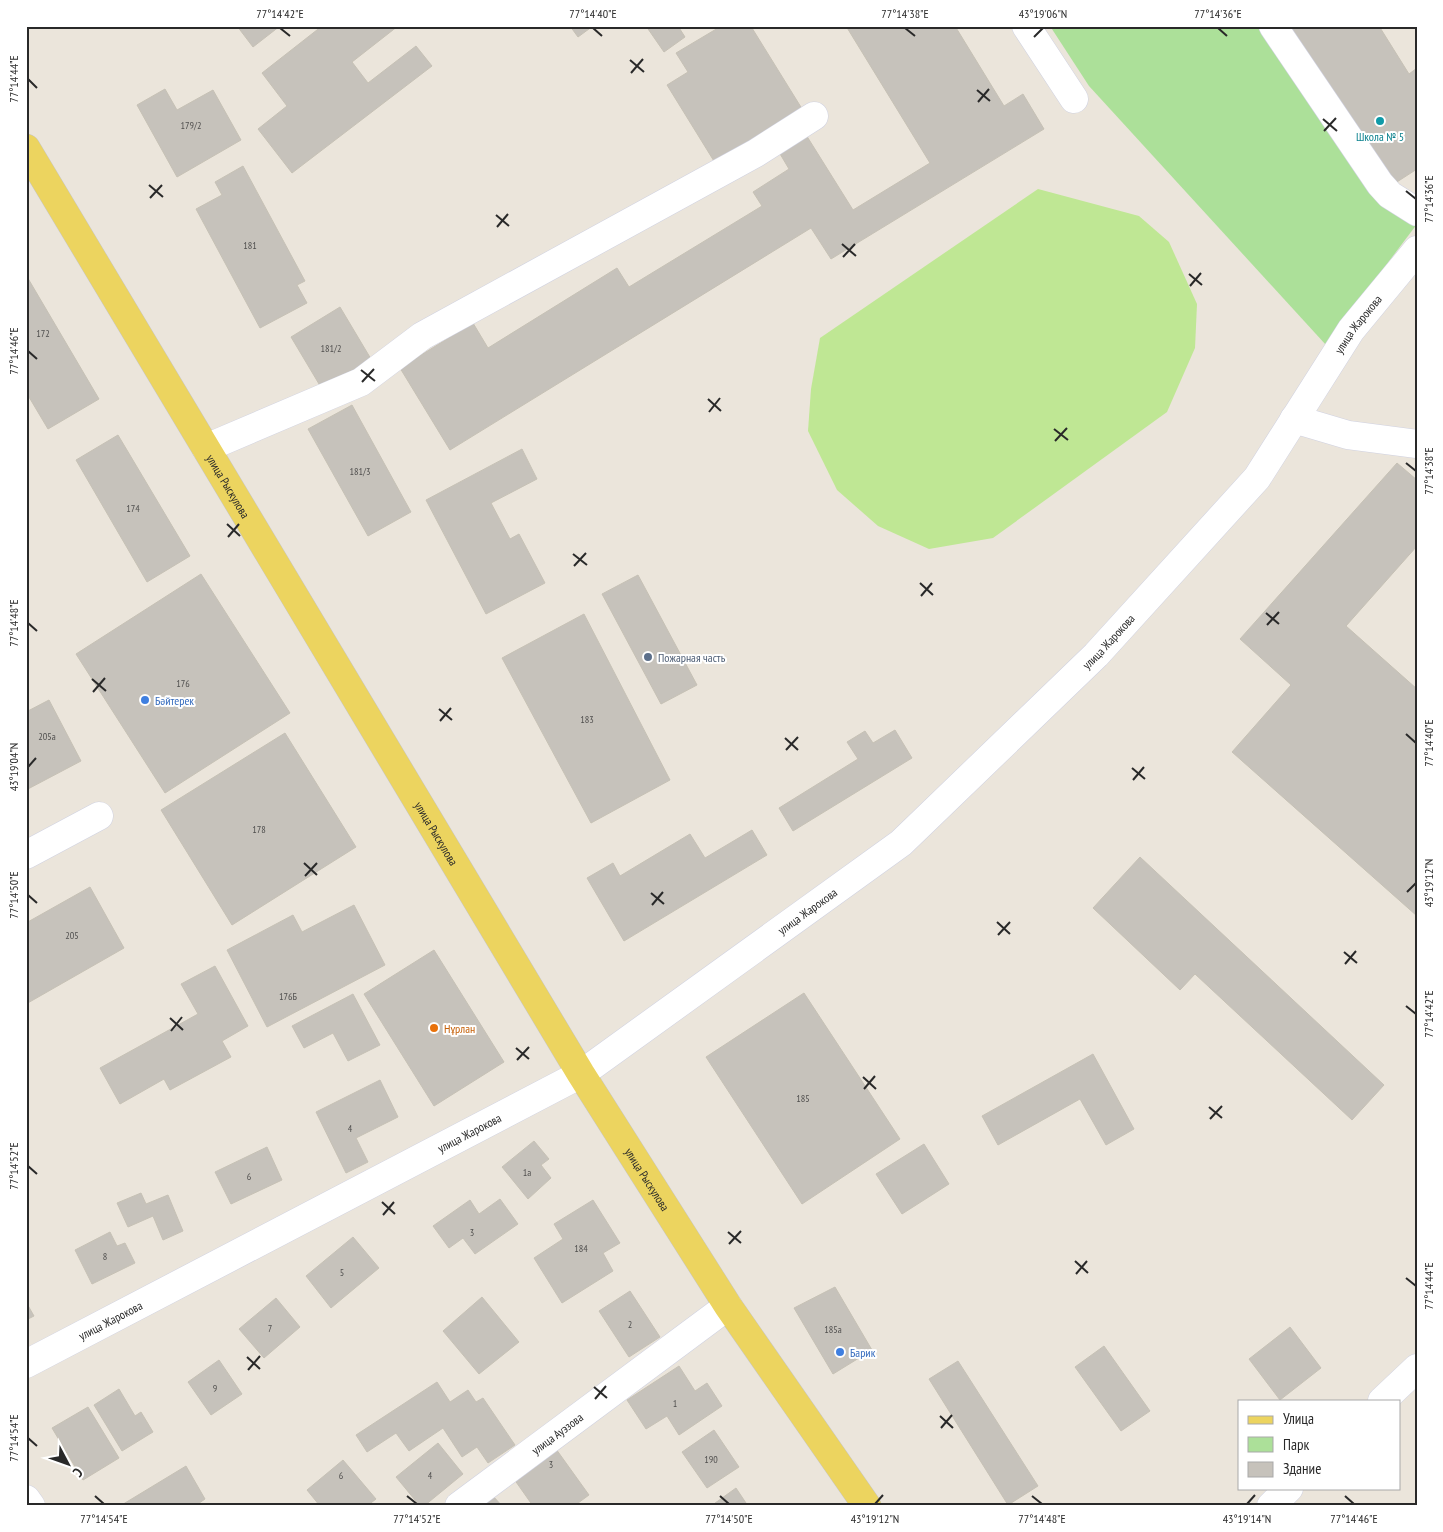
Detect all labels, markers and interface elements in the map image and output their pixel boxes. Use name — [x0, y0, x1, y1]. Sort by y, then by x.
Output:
text: 77°14'42"E — [256, 6, 304, 21]
text: 77°14'40"E — [569, 6, 617, 21]
text: 77°14'38"E — [881, 6, 929, 21]
text: 43°19'06"N — [1019, 6, 1067, 21]
text: 77°14'36"E — [1194, 6, 1242, 21]
text: 77°14'44"E — [6, 55, 21, 103]
marker: Школа № 5 — [1374, 115, 1386, 127]
house number: 179/2 — [181, 119, 201, 132]
place label: Школа № 5 — [1356, 129, 1404, 144]
text: 77°14'36"E — [1421, 175, 1436, 223]
house number: 181 — [243, 239, 257, 252]
street label: улица Жарокова — [1331, 292, 1385, 356]
text: 77°14'46"E — [6, 327, 21, 375]
house number: 172 — [36, 327, 50, 340]
house number: 181/2 — [321, 342, 341, 355]
text: 77°14'38"E — [1421, 447, 1436, 495]
street label: улица Рыскулова — [204, 451, 254, 521]
house number: 181/3 — [350, 465, 370, 478]
house number: 174 — [126, 502, 140, 515]
text: 77°14'48"E — [6, 599, 21, 647]
street label: улица Жарокова — [1079, 611, 1137, 672]
place label: Пожарная часть — [658, 650, 726, 665]
marker: Пожарная часть — [642, 651, 654, 663]
house number: 176 — [176, 677, 190, 690]
place label: Бәйтерек — [155, 693, 194, 708]
marker: Бәйтерек — [139, 694, 151, 706]
house number: 183 — [580, 713, 594, 726]
text: 77°14'40"E — [1421, 719, 1436, 767]
house number: 205a — [38, 730, 56, 743]
text: 43°19'04"N — [6, 743, 21, 791]
street label: улица Рыскулова — [412, 799, 462, 868]
house number: 178 — [252, 823, 266, 836]
text: 43°19'12"N — [1421, 859, 1436, 907]
text: 77°14'50"E — [6, 871, 21, 919]
street label: улица Жарокова — [774, 884, 840, 937]
house number: 205 — [65, 929, 79, 942]
house number: 176Б — [279, 990, 298, 1003]
text: 77°14'42"E — [1421, 990, 1436, 1038]
place label: Нұрлан — [444, 1021, 475, 1036]
marker: Нұрлан — [428, 1022, 440, 1034]
house number: 185 — [796, 1092, 810, 1105]
street label: улица Жарокова — [435, 1110, 504, 1155]
house number: 4 — [348, 1122, 353, 1135]
text: 77°14'52"E — [6, 1142, 21, 1190]
street label: улица Рыскулова — [622, 1145, 673, 1214]
house number: 1а — [523, 1166, 531, 1179]
house number: 6 — [247, 1170, 252, 1183]
house number: 3 — [470, 1226, 474, 1239]
house number: 184 — [574, 1242, 588, 1255]
house number: 8 — [103, 1250, 107, 1263]
text: 77°14'44"E — [1421, 1262, 1436, 1310]
house number: 5 — [340, 1266, 344, 1279]
street label: улица Жарокова — [76, 1297, 145, 1343]
house number: 2 — [628, 1318, 632, 1331]
house number: 7 — [268, 1322, 272, 1335]
house number: 185а — [824, 1323, 842, 1336]
place label: Барик — [850, 1345, 876, 1360]
marker: Барик — [834, 1346, 846, 1358]
house number: 9 — [213, 1382, 217, 1395]
house number: 1 — [673, 1397, 677, 1410]
legend — [1238, 1400, 1400, 1490]
street label: улица Ауэзова — [528, 1409, 586, 1457]
text: Улица — [1283, 1409, 1314, 1428]
text: 77°14'54"E — [6, 1414, 21, 1462]
text: Парк — [1283, 1435, 1309, 1454]
north arrow — [42, 1440, 92, 1490]
house number: 190 — [704, 1453, 718, 1466]
house number: 3 — [549, 1458, 553, 1471]
text: Здание — [1283, 1459, 1321, 1478]
text: С — [69, 1464, 87, 1481]
house number: 6 — [339, 1469, 344, 1482]
house number: 4 — [428, 1469, 433, 1482]
text: 77°14'54"E — [80, 1511, 128, 1526]
text: 77°14'52"E — [393, 1511, 441, 1526]
text: 77°14'50"E — [705, 1511, 753, 1526]
text: 43°19'12"N — [851, 1511, 899, 1526]
text: 77°14'48"E — [1018, 1511, 1066, 1526]
text: 43°19'14"N — [1223, 1511, 1271, 1526]
text: 77°14'46"E — [1330, 1511, 1378, 1526]

